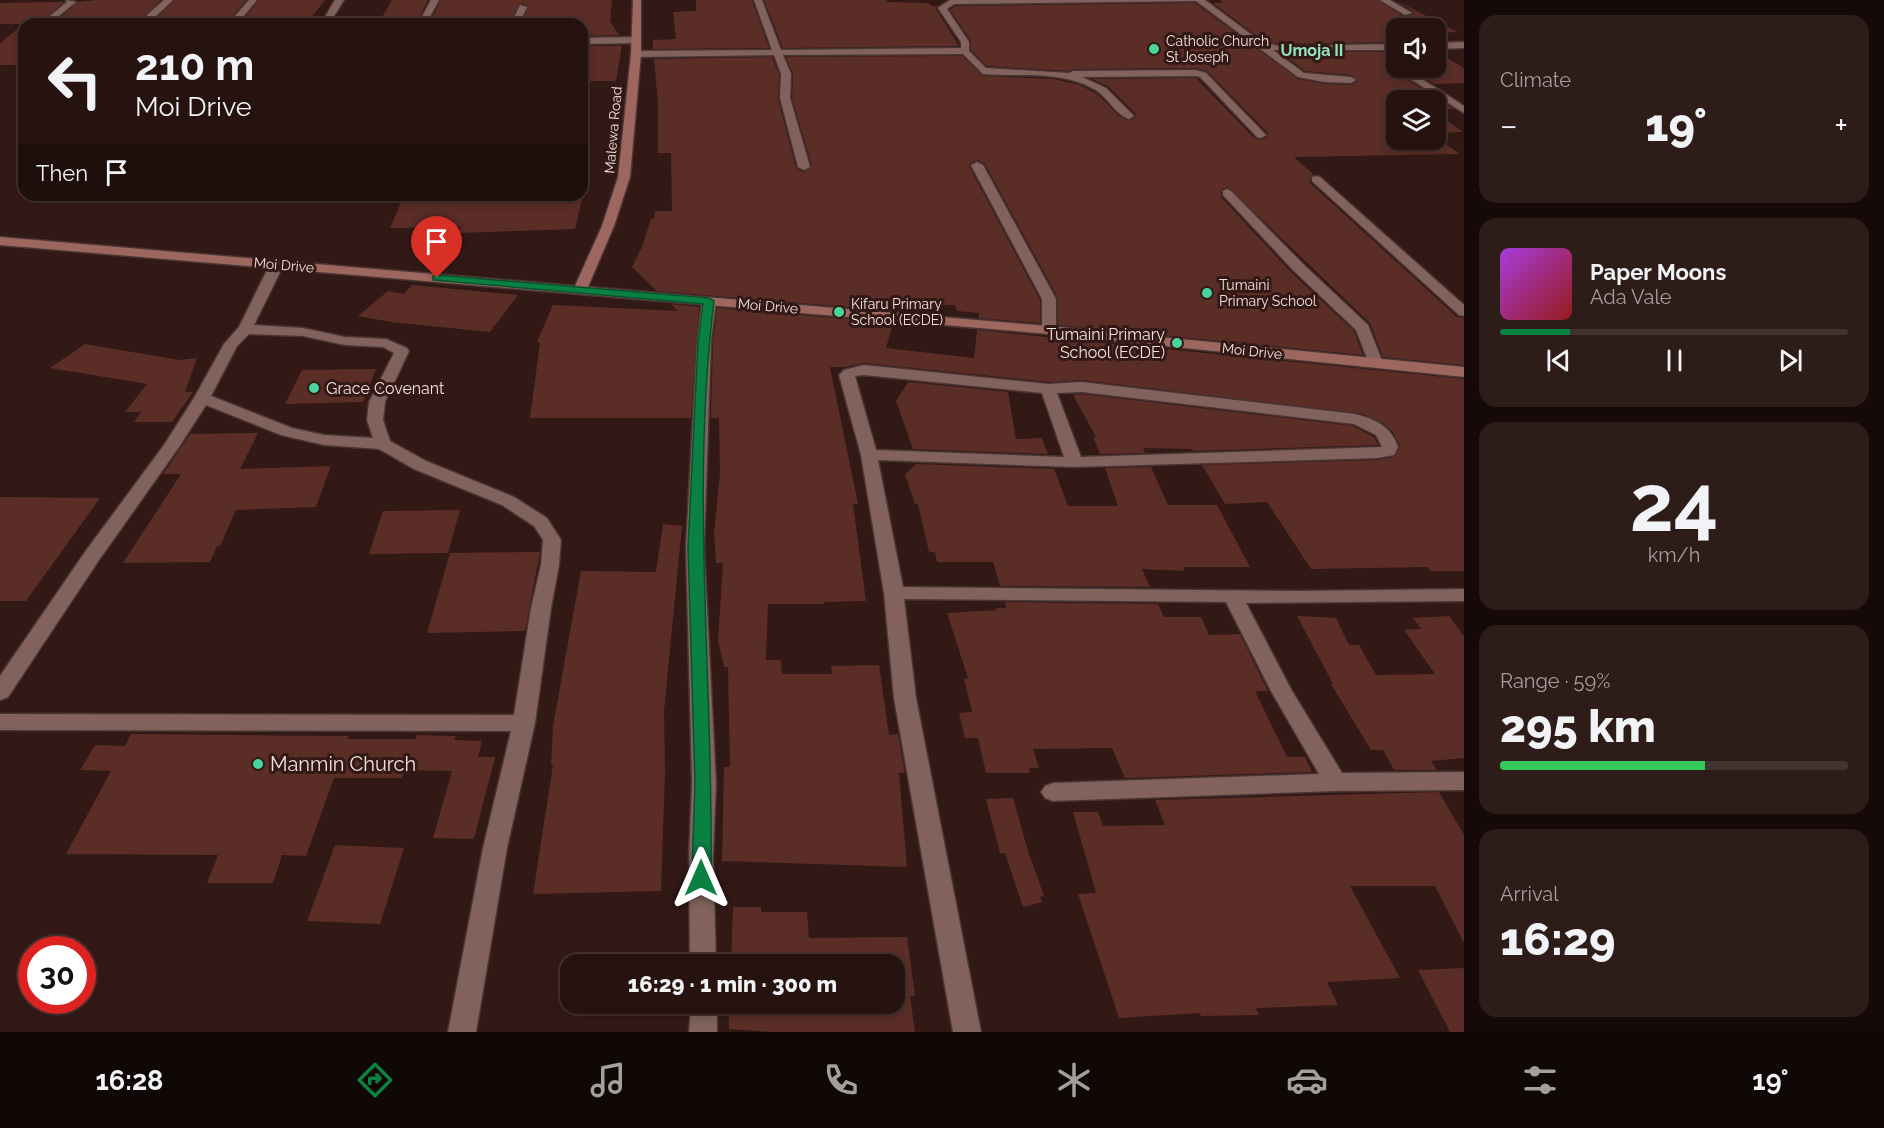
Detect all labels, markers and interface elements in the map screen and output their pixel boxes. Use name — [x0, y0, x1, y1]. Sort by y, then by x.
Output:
map controls — [1386, 18, 1446, 150]
button: sound — [1386, 18, 1446, 78]
place label: Catholic Church St Joseph — [1166, 33, 1269, 65]
text: 210 m — [135, 41, 254, 90]
district label: Umoja II — [1281, 41, 1343, 60]
icon: left — [36, 42, 114, 120]
marker: Catholic Church St Joseph — [1147, 42, 1161, 56]
text: Climate — [1500, 68, 1571, 92]
street label: Malewa Road — [601, 86, 625, 174]
button: layers — [1386, 90, 1446, 150]
text: Moi Drive — [135, 91, 252, 122]
text: 19° — [1645, 99, 1707, 152]
text: − — [1500, 106, 1518, 145]
text: + — [1834, 106, 1848, 145]
icon: arrive — [100, 156, 133, 189]
text: Then — [36, 160, 88, 186]
pin — [411, 216, 462, 278]
icon: arrive — [420, 225, 453, 258]
street label: Moi Drive — [253, 254, 315, 276]
text: Paper Moons — [1590, 259, 1726, 285]
place label: Tumaini Primary School — [1219, 277, 1317, 309]
text: Ada Vale — [1590, 285, 1672, 309]
marker: Tumaini Primary School — [1200, 286, 1214, 300]
street label: Moi Drive — [737, 295, 799, 317]
place label: Kifaru Primary School (ECDE) — [851, 296, 943, 328]
marker: Kifaru Primary School (ECDE) — [832, 305, 846, 319]
place label: Tumaini Primary School (ECDE) — [1046, 325, 1165, 362]
marker: Tumaini Primary School (ECDE) — [1170, 336, 1184, 350]
street label: Moi Drive — [1221, 340, 1283, 362]
icon: previous — [1542, 344, 1575, 377]
icon: pause — [1658, 344, 1691, 377]
icon: next — [1774, 344, 1807, 377]
place label: Grace Covenant — [326, 379, 445, 398]
marker: Grace Covenant — [307, 381, 321, 395]
text: 24 — [1630, 458, 1718, 549]
text: km/h — [1648, 543, 1700, 567]
text: Range · 59% — [1500, 669, 1610, 693]
text: 295 km — [1500, 700, 1656, 753]
place label: Manmin Church — [270, 752, 416, 776]
marker: Manmin Church — [251, 757, 265, 771]
position arrow — [669, 846, 733, 910]
text: Arrival — [1500, 882, 1559, 906]
text: 16:29 — [1500, 913, 1616, 966]
speed limit sign: 30 — [18, 936, 96, 1014]
text: 16:29 · 1 min · 300 m — [628, 971, 837, 997]
icon: directions — [354, 1059, 396, 1101]
icon: music — [587, 1059, 629, 1101]
icon: phone — [820, 1059, 862, 1101]
icon: climate — [1053, 1059, 1095, 1101]
icon: car — [1286, 1059, 1328, 1101]
icon: filters — [1519, 1059, 1561, 1101]
text: 16:28 — [95, 1065, 163, 1096]
text: 19° — [1752, 1065, 1789, 1096]

